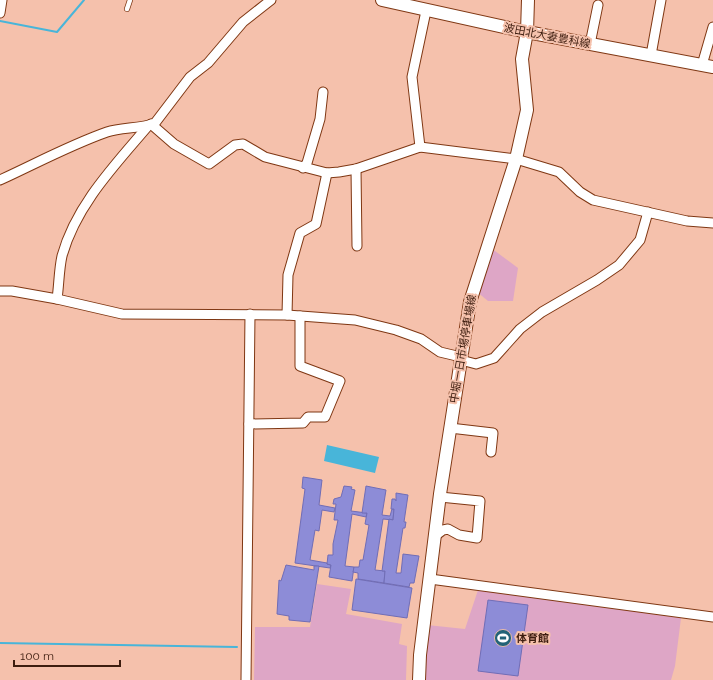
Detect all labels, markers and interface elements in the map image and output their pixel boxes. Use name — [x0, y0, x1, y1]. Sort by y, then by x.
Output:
street label: 波田北大妻豊科線 — [503, 21, 591, 51]
street label: 中堀一日市場停車場線 — [447, 294, 479, 404]
sports icon: 体育館 — [493, 628, 513, 648]
place label: 体育館 — [516, 632, 549, 645]
scale bar — [14, 642, 120, 668]
text: 100 m — [20, 649, 54, 663]

